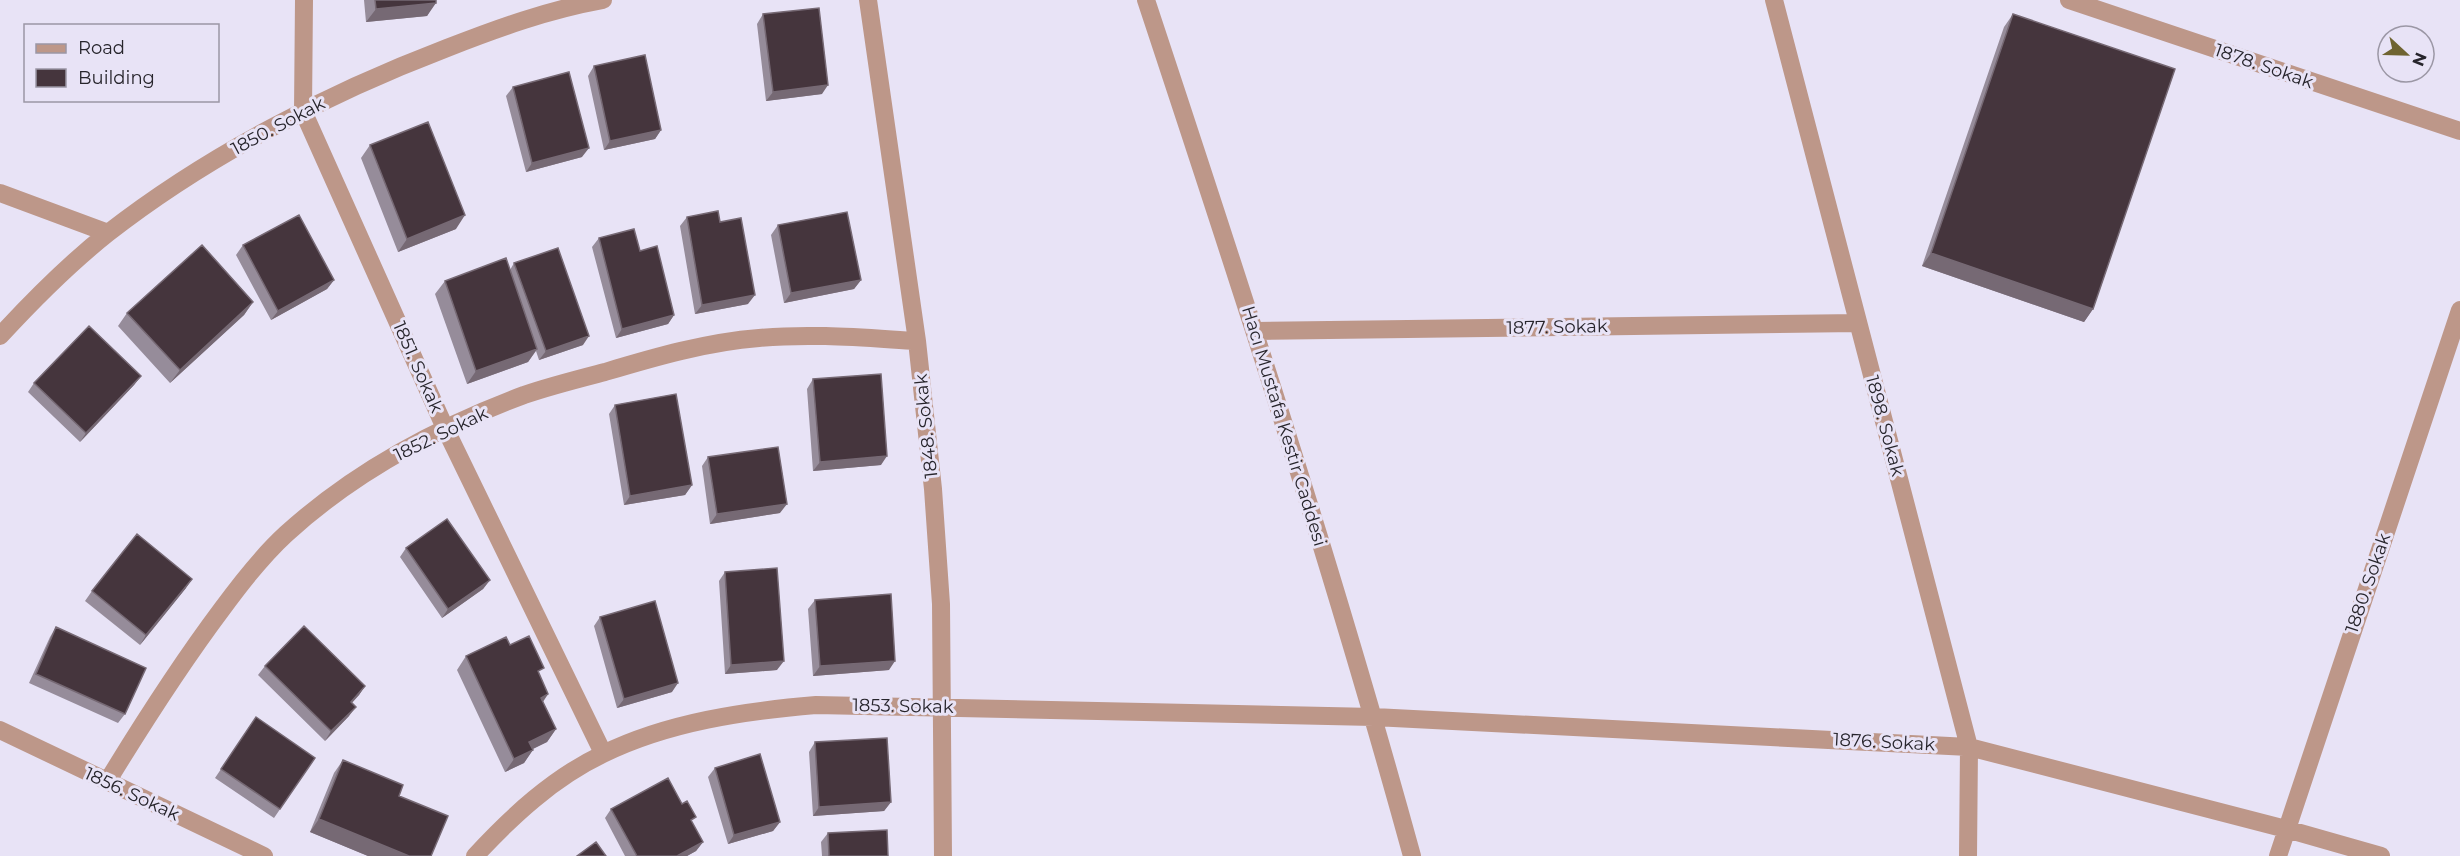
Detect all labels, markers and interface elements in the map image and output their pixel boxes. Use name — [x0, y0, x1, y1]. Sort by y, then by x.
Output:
legend — [24, 24, 219, 102]
north arrow — [2376, 24, 2436, 84]
text: Road — [78, 37, 125, 59]
street label: 1878. Sokak — [2212, 39, 2316, 93]
text: N — [2408, 50, 2431, 69]
text: Building — [78, 67, 155, 89]
street label: 1850. Sokak — [227, 92, 329, 160]
street label: Hacı Mustafa Kestir Caddesi — [1237, 303, 1331, 549]
street label: 1877. Sokak — [1506, 315, 1608, 339]
street label: 1851. Sokak — [388, 318, 448, 416]
street label: 1848. Sokak — [910, 373, 942, 479]
street label: 1898. Sokak — [1861, 373, 1909, 479]
street label: 1852. Sokak — [391, 402, 492, 466]
street label: 1880. Sokak — [2341, 530, 2395, 636]
street label: 1853. Sokak — [852, 694, 954, 718]
street label: 1876. Sokak — [1832, 728, 1936, 756]
street label: 1856. Sokak — [81, 762, 183, 826]

